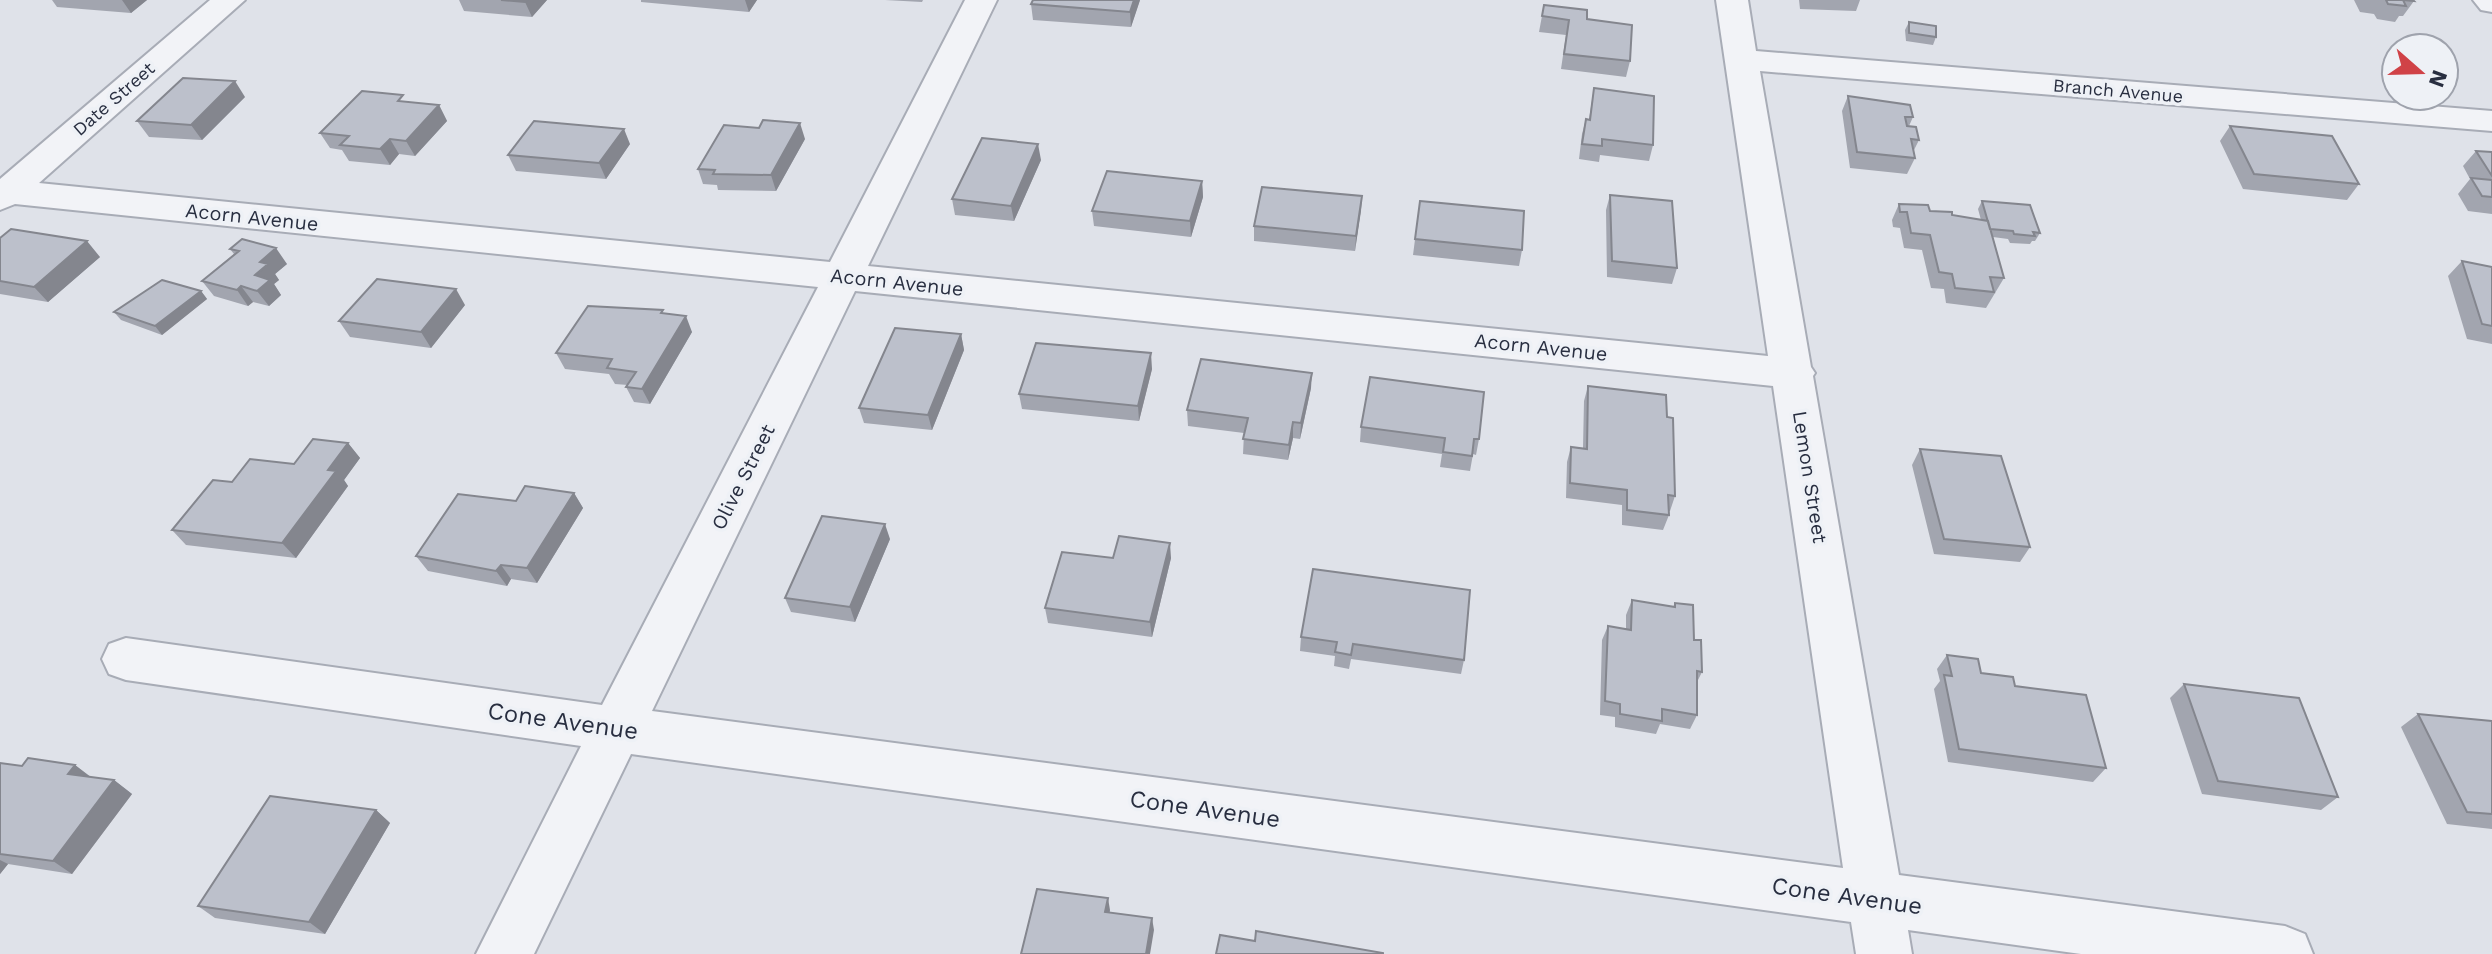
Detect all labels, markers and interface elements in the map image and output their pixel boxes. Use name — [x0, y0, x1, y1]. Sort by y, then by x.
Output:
north arrow — [2380, 32, 2460, 112]
street label: Date Street — [69, 57, 159, 140]
text: N — [2424, 67, 2453, 91]
street label: Branch Avenue — [2052, 74, 2184, 107]
street label: Acorn Avenue — [184, 198, 320, 236]
street label: Acorn Avenue — [829, 263, 965, 301]
street label: Acorn Avenue — [1473, 328, 1609, 366]
street label: Lemon Street — [1788, 409, 1832, 545]
street label: Olive Street — [706, 420, 780, 534]
street label: Cone Avenue — [486, 697, 640, 745]
street label: Cone Avenue — [1128, 785, 1282, 833]
street label: Cone Avenue — [1770, 872, 1924, 920]

